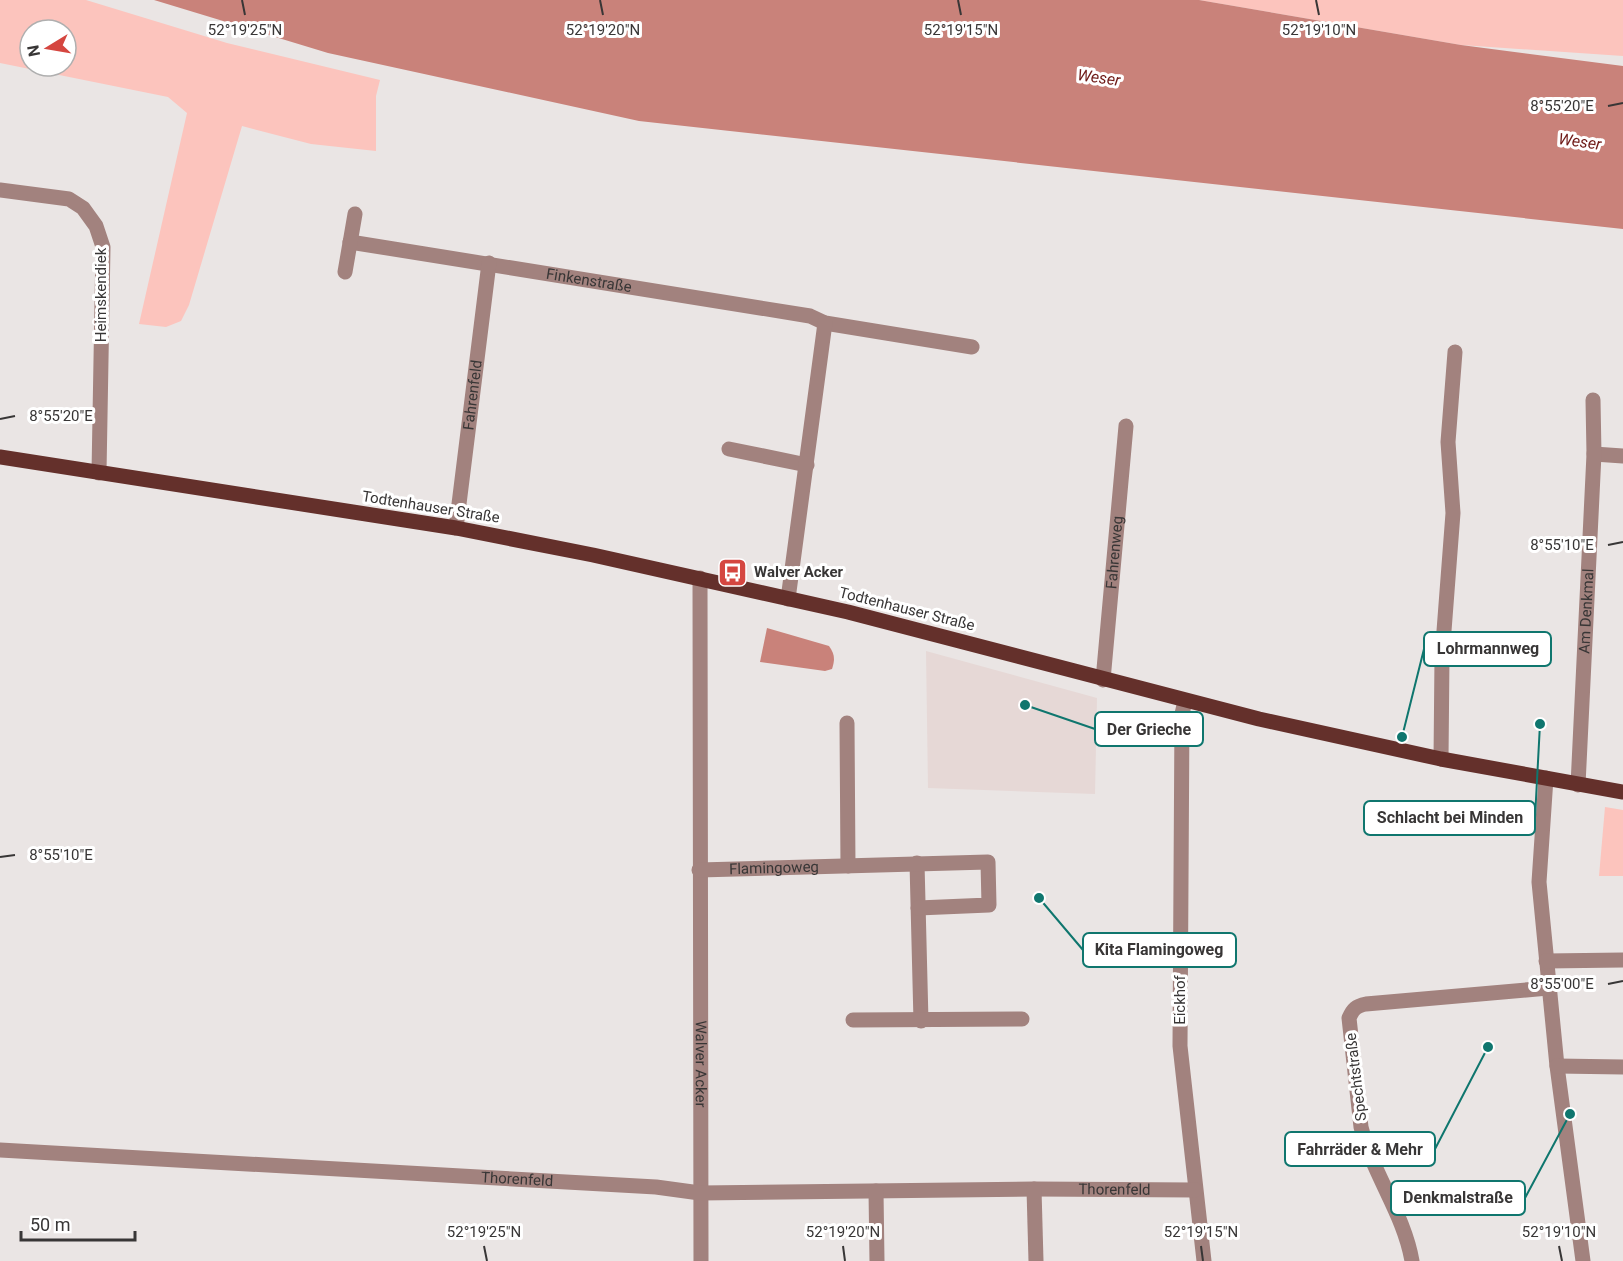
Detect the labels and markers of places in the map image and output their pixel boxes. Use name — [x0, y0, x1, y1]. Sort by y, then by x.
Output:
bus stop icon: Walver Acker — [717, 556, 749, 588]
place label: Walver Acker — [754, 563, 844, 581]
callout: Lohrmannweg — [1424, 632, 1551, 666]
callout: Der Grieche — [1095, 712, 1203, 746]
callout: Schlacht bei Minden — [1364, 801, 1535, 835]
callout: Kita Flamingoweg — [1083, 933, 1236, 967]
callout: Fahrräder & Mehr — [1285, 1132, 1435, 1166]
callout: Denkmalstraße — [1391, 1181, 1525, 1215]

